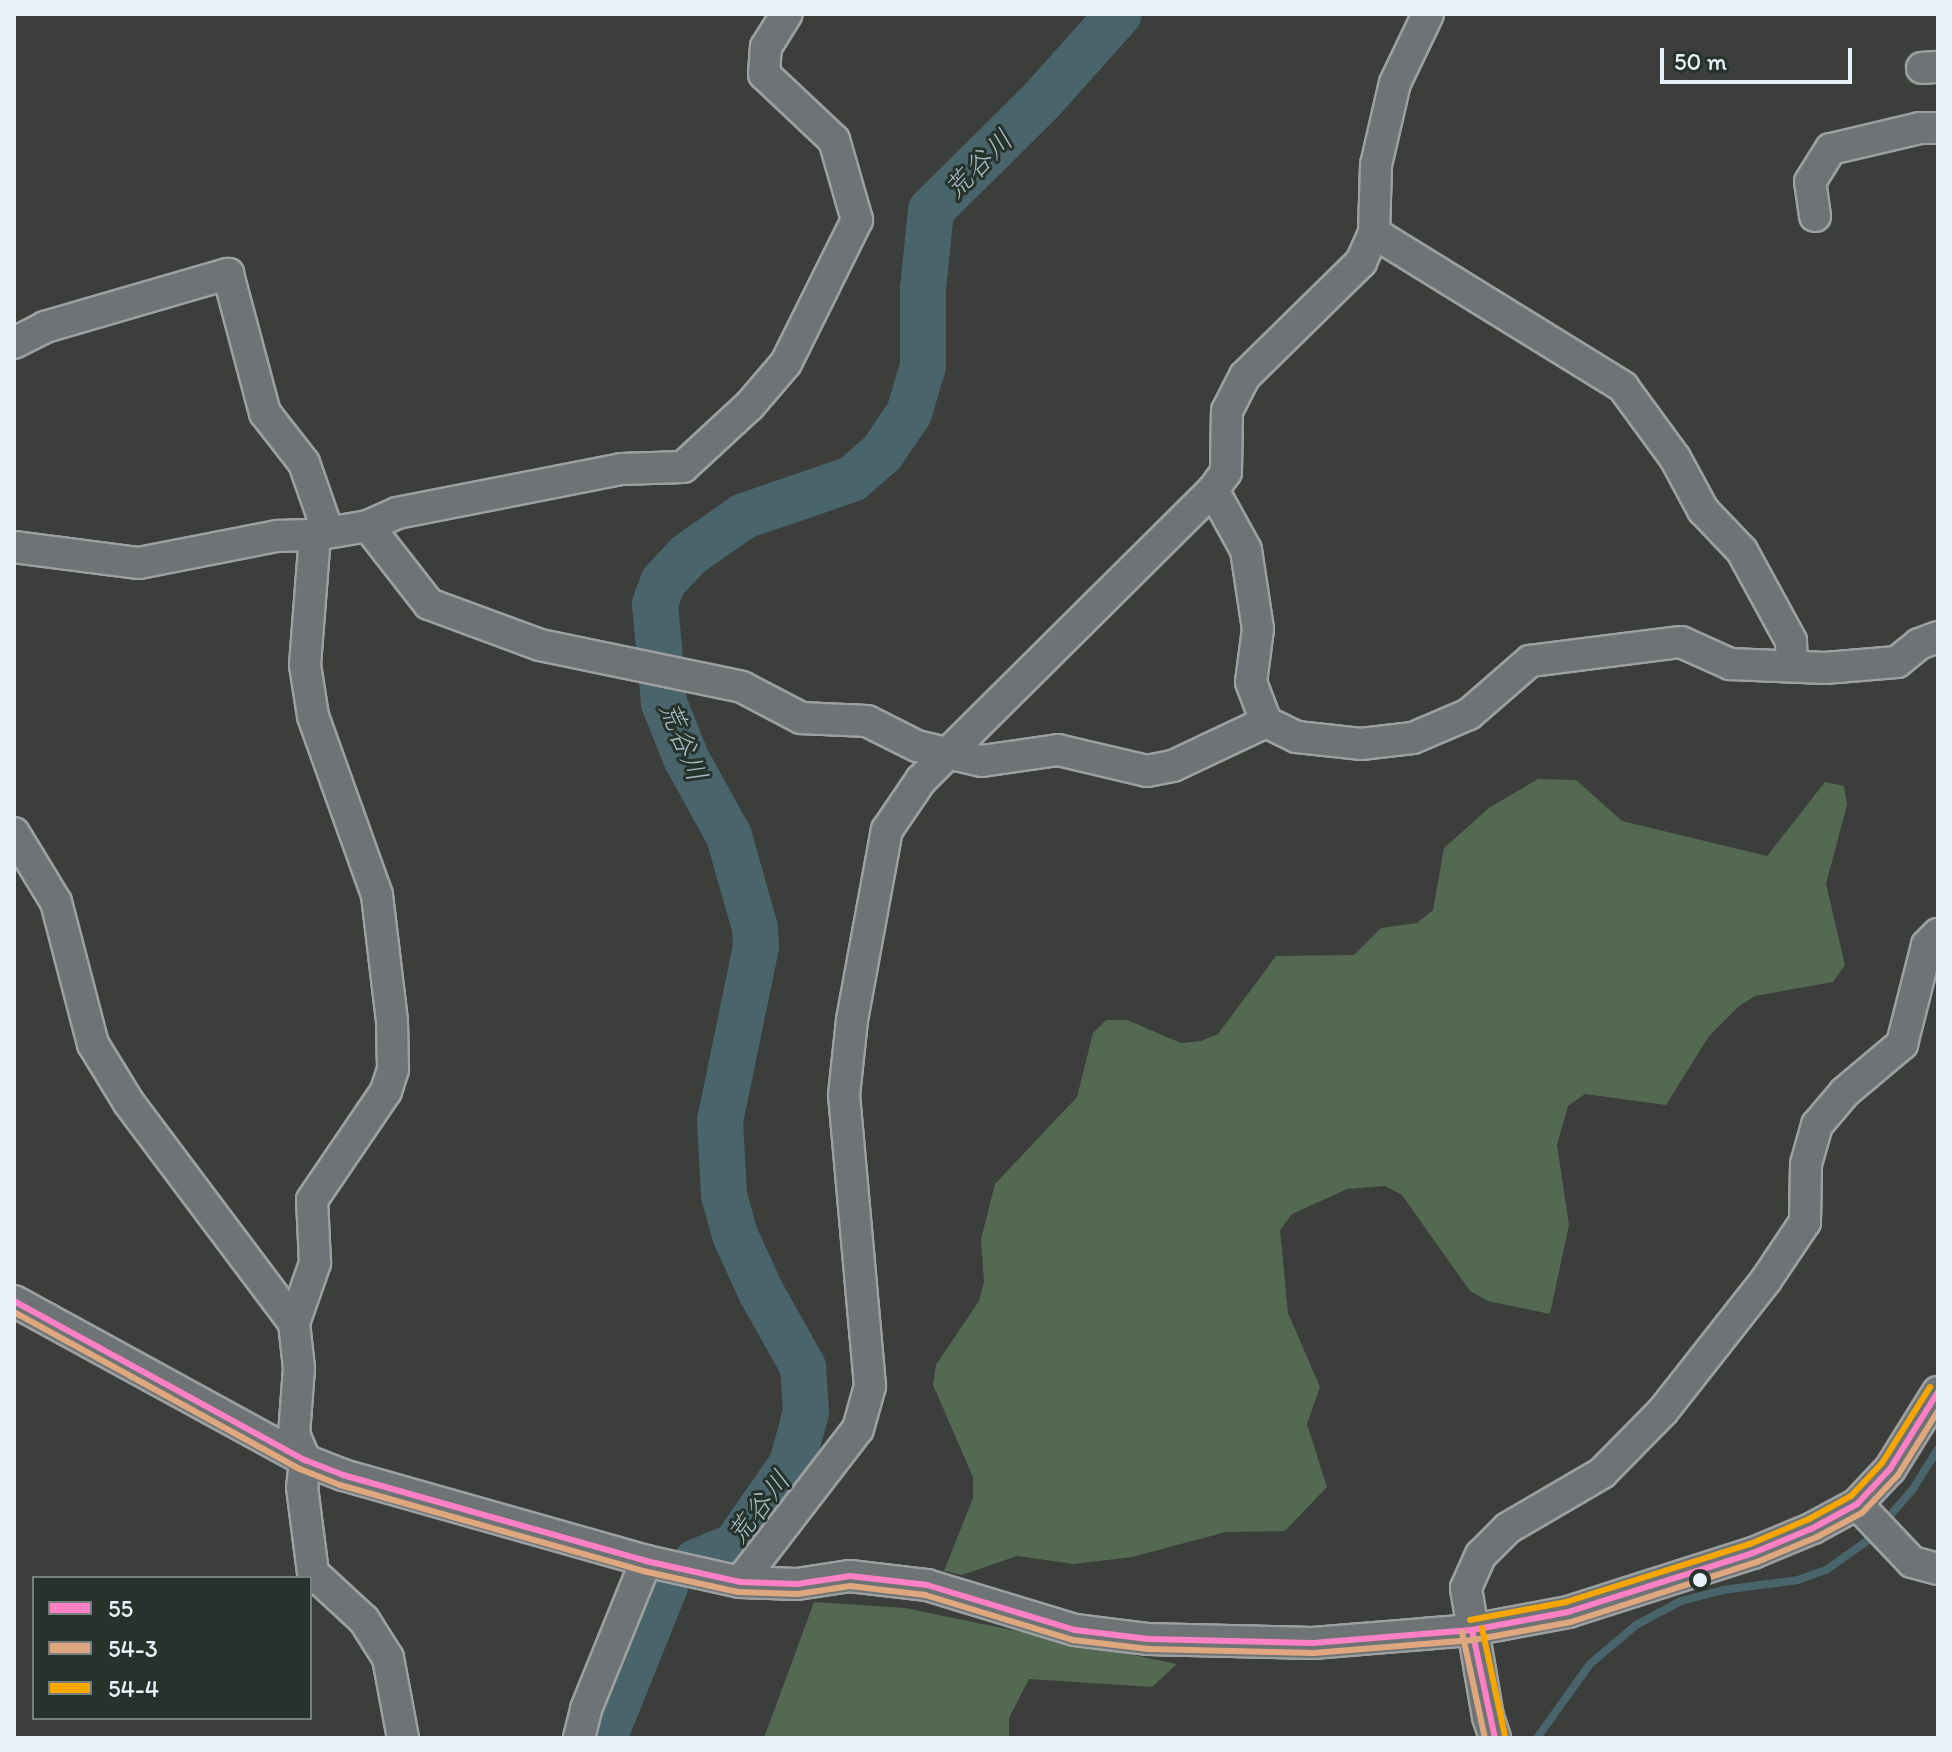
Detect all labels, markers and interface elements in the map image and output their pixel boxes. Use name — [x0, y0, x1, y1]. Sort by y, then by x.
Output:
scale bar — [1664, 32, 1856, 82]
text: 50 m — [1674, 47, 1727, 76]
water label: 荒谷川 — [936, 122, 1020, 206]
water label: 荒谷川 — [653, 696, 715, 786]
water label: 荒谷川 — [719, 1464, 797, 1550]
unlabelled marker — [1692, 1572, 1708, 1588]
legend — [32, 1576, 312, 1720]
text: 55 — [108, 1594, 133, 1623]
text: 54-3 — [108, 1634, 158, 1663]
text: 54-4 — [108, 1674, 159, 1703]

